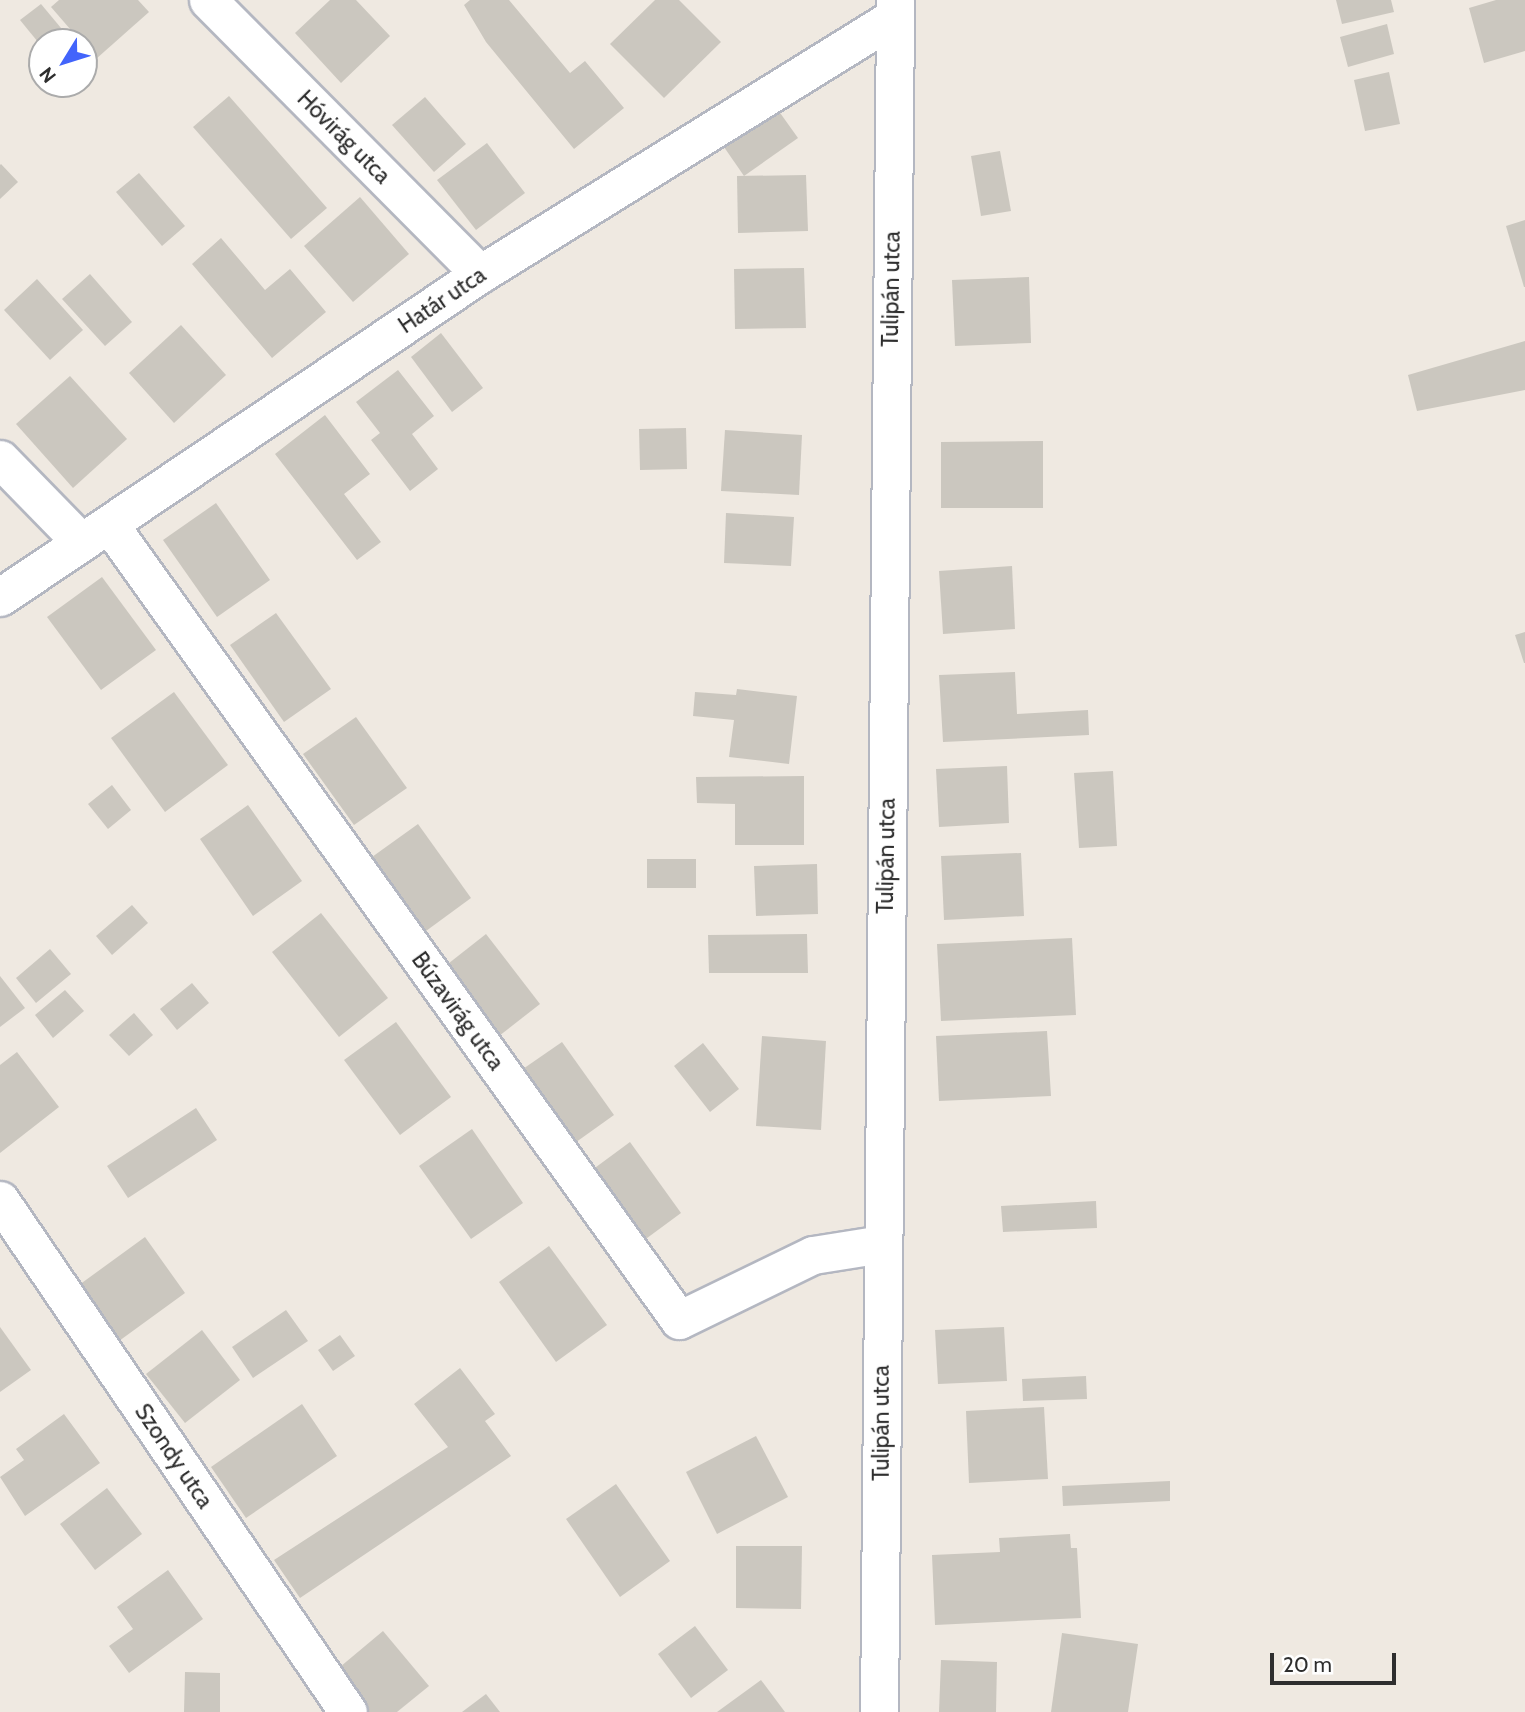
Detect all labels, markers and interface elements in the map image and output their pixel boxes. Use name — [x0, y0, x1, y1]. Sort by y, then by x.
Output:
north arrow — [28, 28, 98, 98]
text: N — [34, 63, 61, 87]
street label: Hóvirág utca — [292, 85, 396, 189]
street label: Tulipán utca — [876, 231, 906, 347]
street label: Határ utca — [393, 261, 491, 339]
street label: Tulipán utca — [871, 798, 901, 914]
street label: Búzavirág utca — [406, 947, 510, 1075]
street label: Tulipán utca — [867, 1365, 895, 1481]
street label: Szondy utca — [129, 1399, 219, 1513]
scale bar — [1273, 1638, 1399, 1682]
text: 20 m — [1283, 1652, 1332, 1677]

